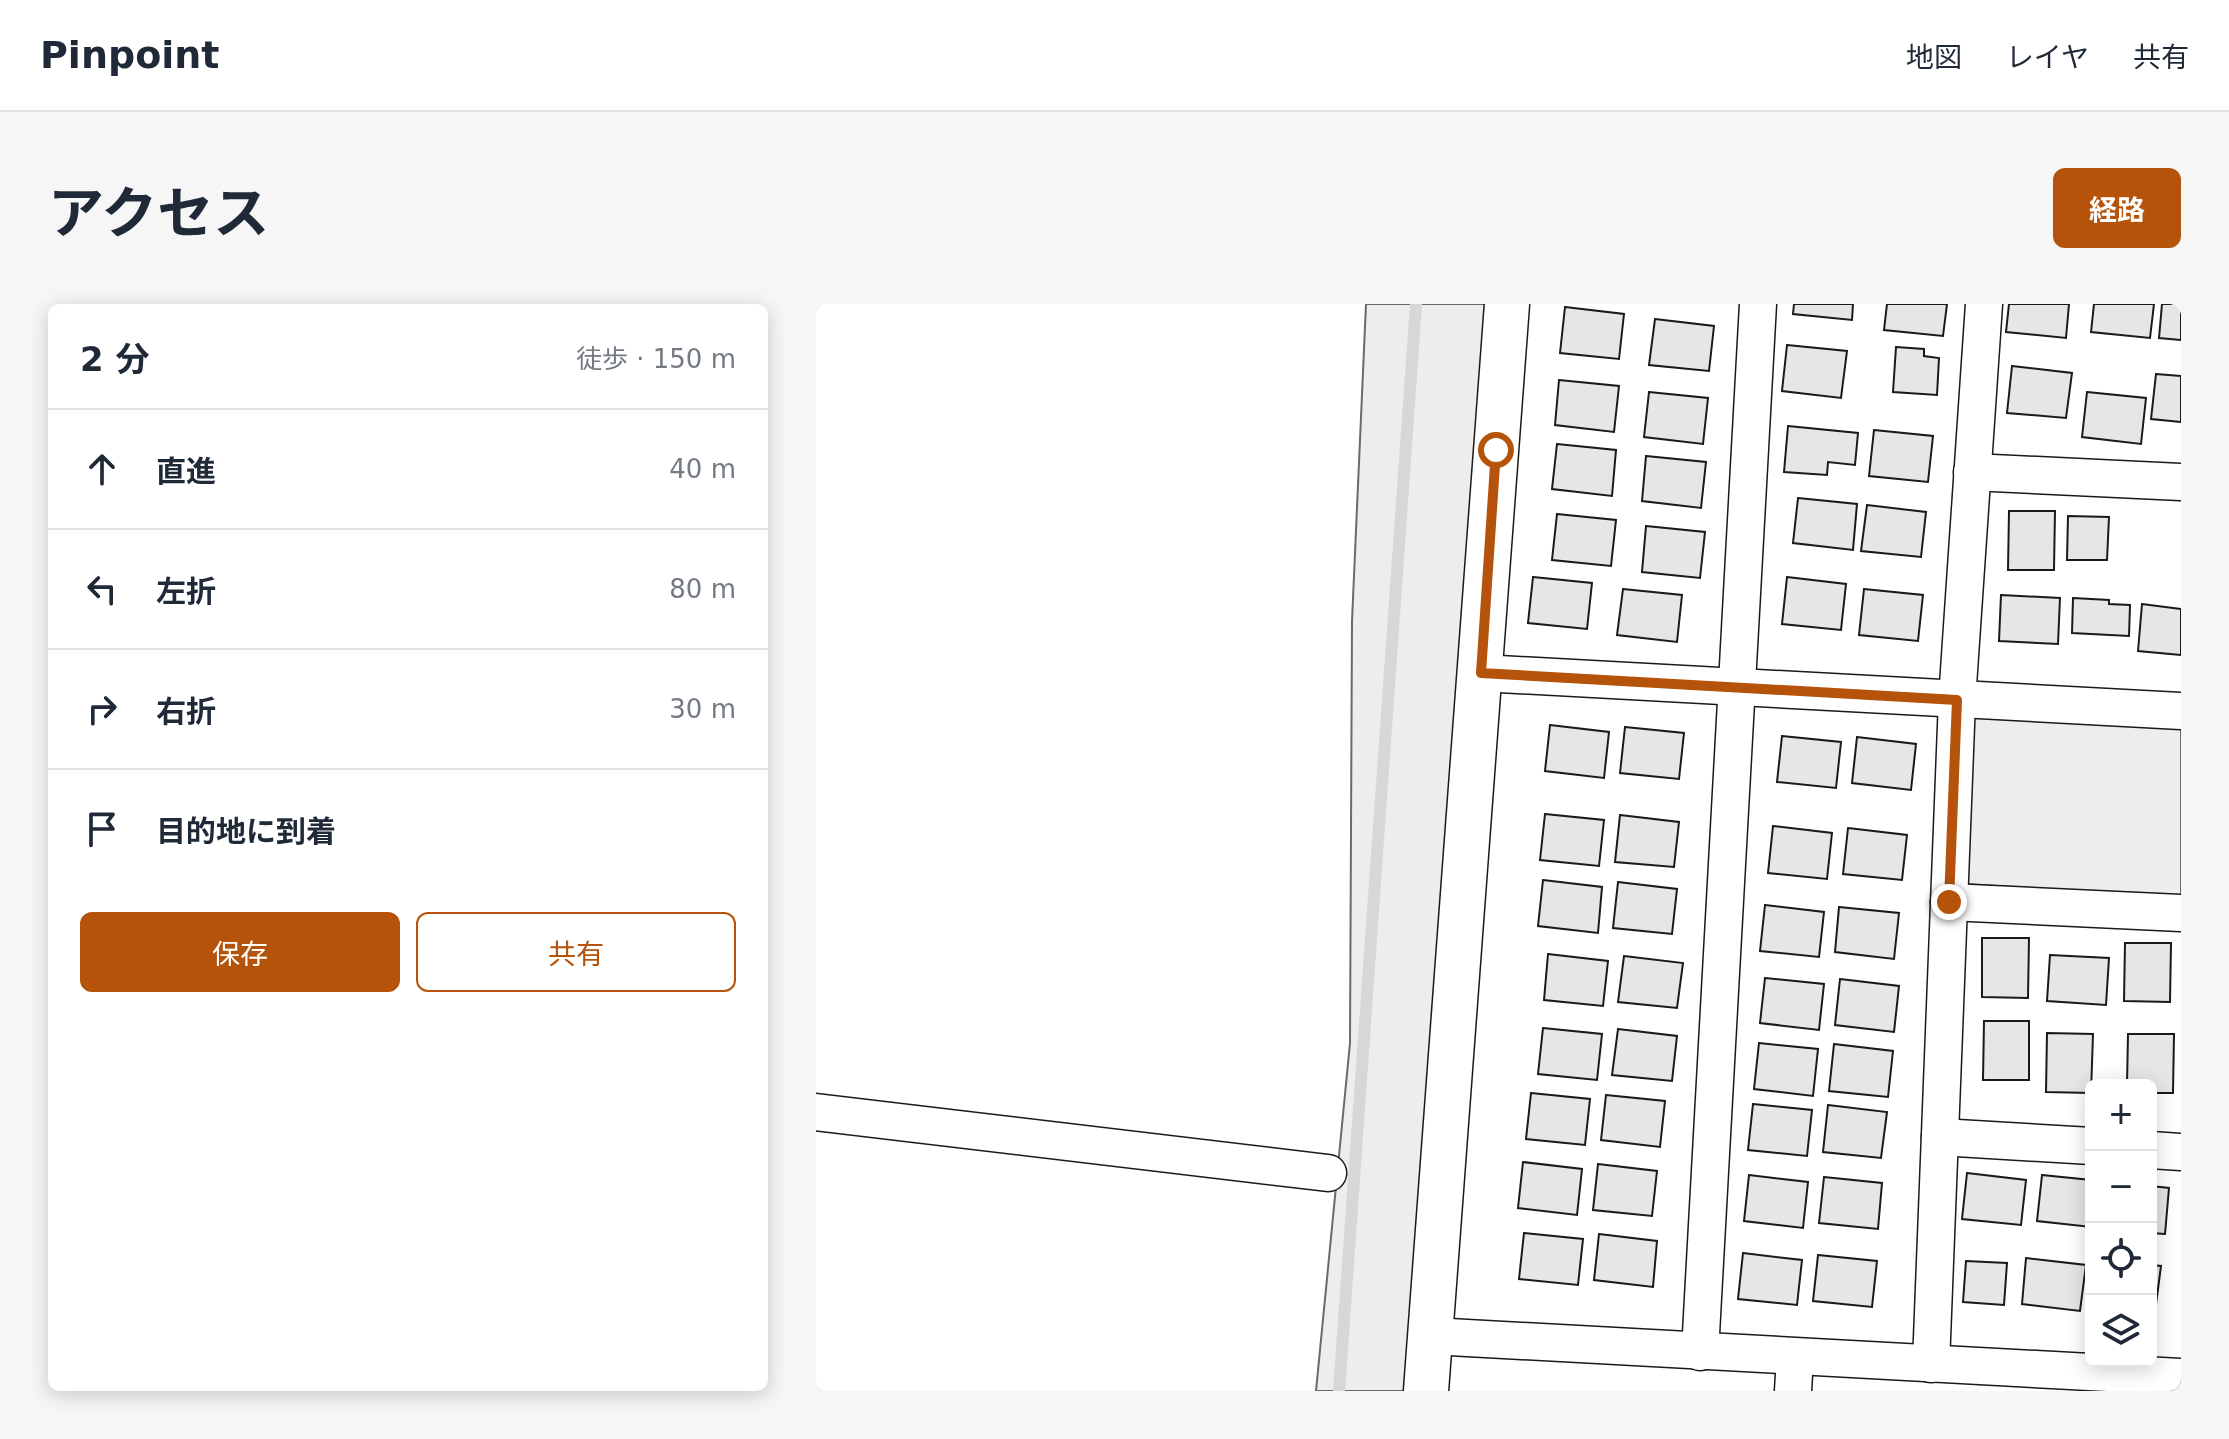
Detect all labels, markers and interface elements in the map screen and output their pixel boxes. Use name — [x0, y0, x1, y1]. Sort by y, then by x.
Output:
text: Pinpoint — [40, 33, 219, 77]
text: 地図 — [1906, 41, 1962, 74]
text: レイヤ — [2006, 41, 2089, 74]
text: 共有 — [2133, 41, 2189, 74]
button: 経路 — [2053, 168, 2181, 248]
text: アクセス — [48, 181, 269, 246]
text: 2 分 — [80, 339, 150, 379]
text: 徒歩 · 150 m — [576, 344, 736, 374]
route start — [1478, 432, 1514, 468]
icon: ahead — [80, 447, 124, 491]
text: 直進 — [156, 454, 216, 489]
text: 40 m — [669, 454, 736, 484]
icon: left — [80, 567, 124, 611]
text: 左折 — [156, 574, 216, 609]
text: 80 m — [669, 574, 736, 604]
icon: right — [80, 687, 124, 731]
text: 右折 — [156, 694, 216, 729]
text: 30 m — [669, 694, 736, 724]
icon: arrive — [80, 807, 124, 851]
text: 目的地に到着 — [156, 814, 336, 849]
route end — [1931, 884, 1967, 920]
button: 保存 — [80, 912, 400, 992]
button: 共有 — [416, 912, 736, 992]
map controls — [2085, 1079, 2157, 1367]
button: + — [2085, 1079, 2157, 1151]
button: − — [2085, 1151, 2157, 1223]
button: locate — [2085, 1223, 2157, 1295]
button: layers — [2085, 1295, 2157, 1367]

